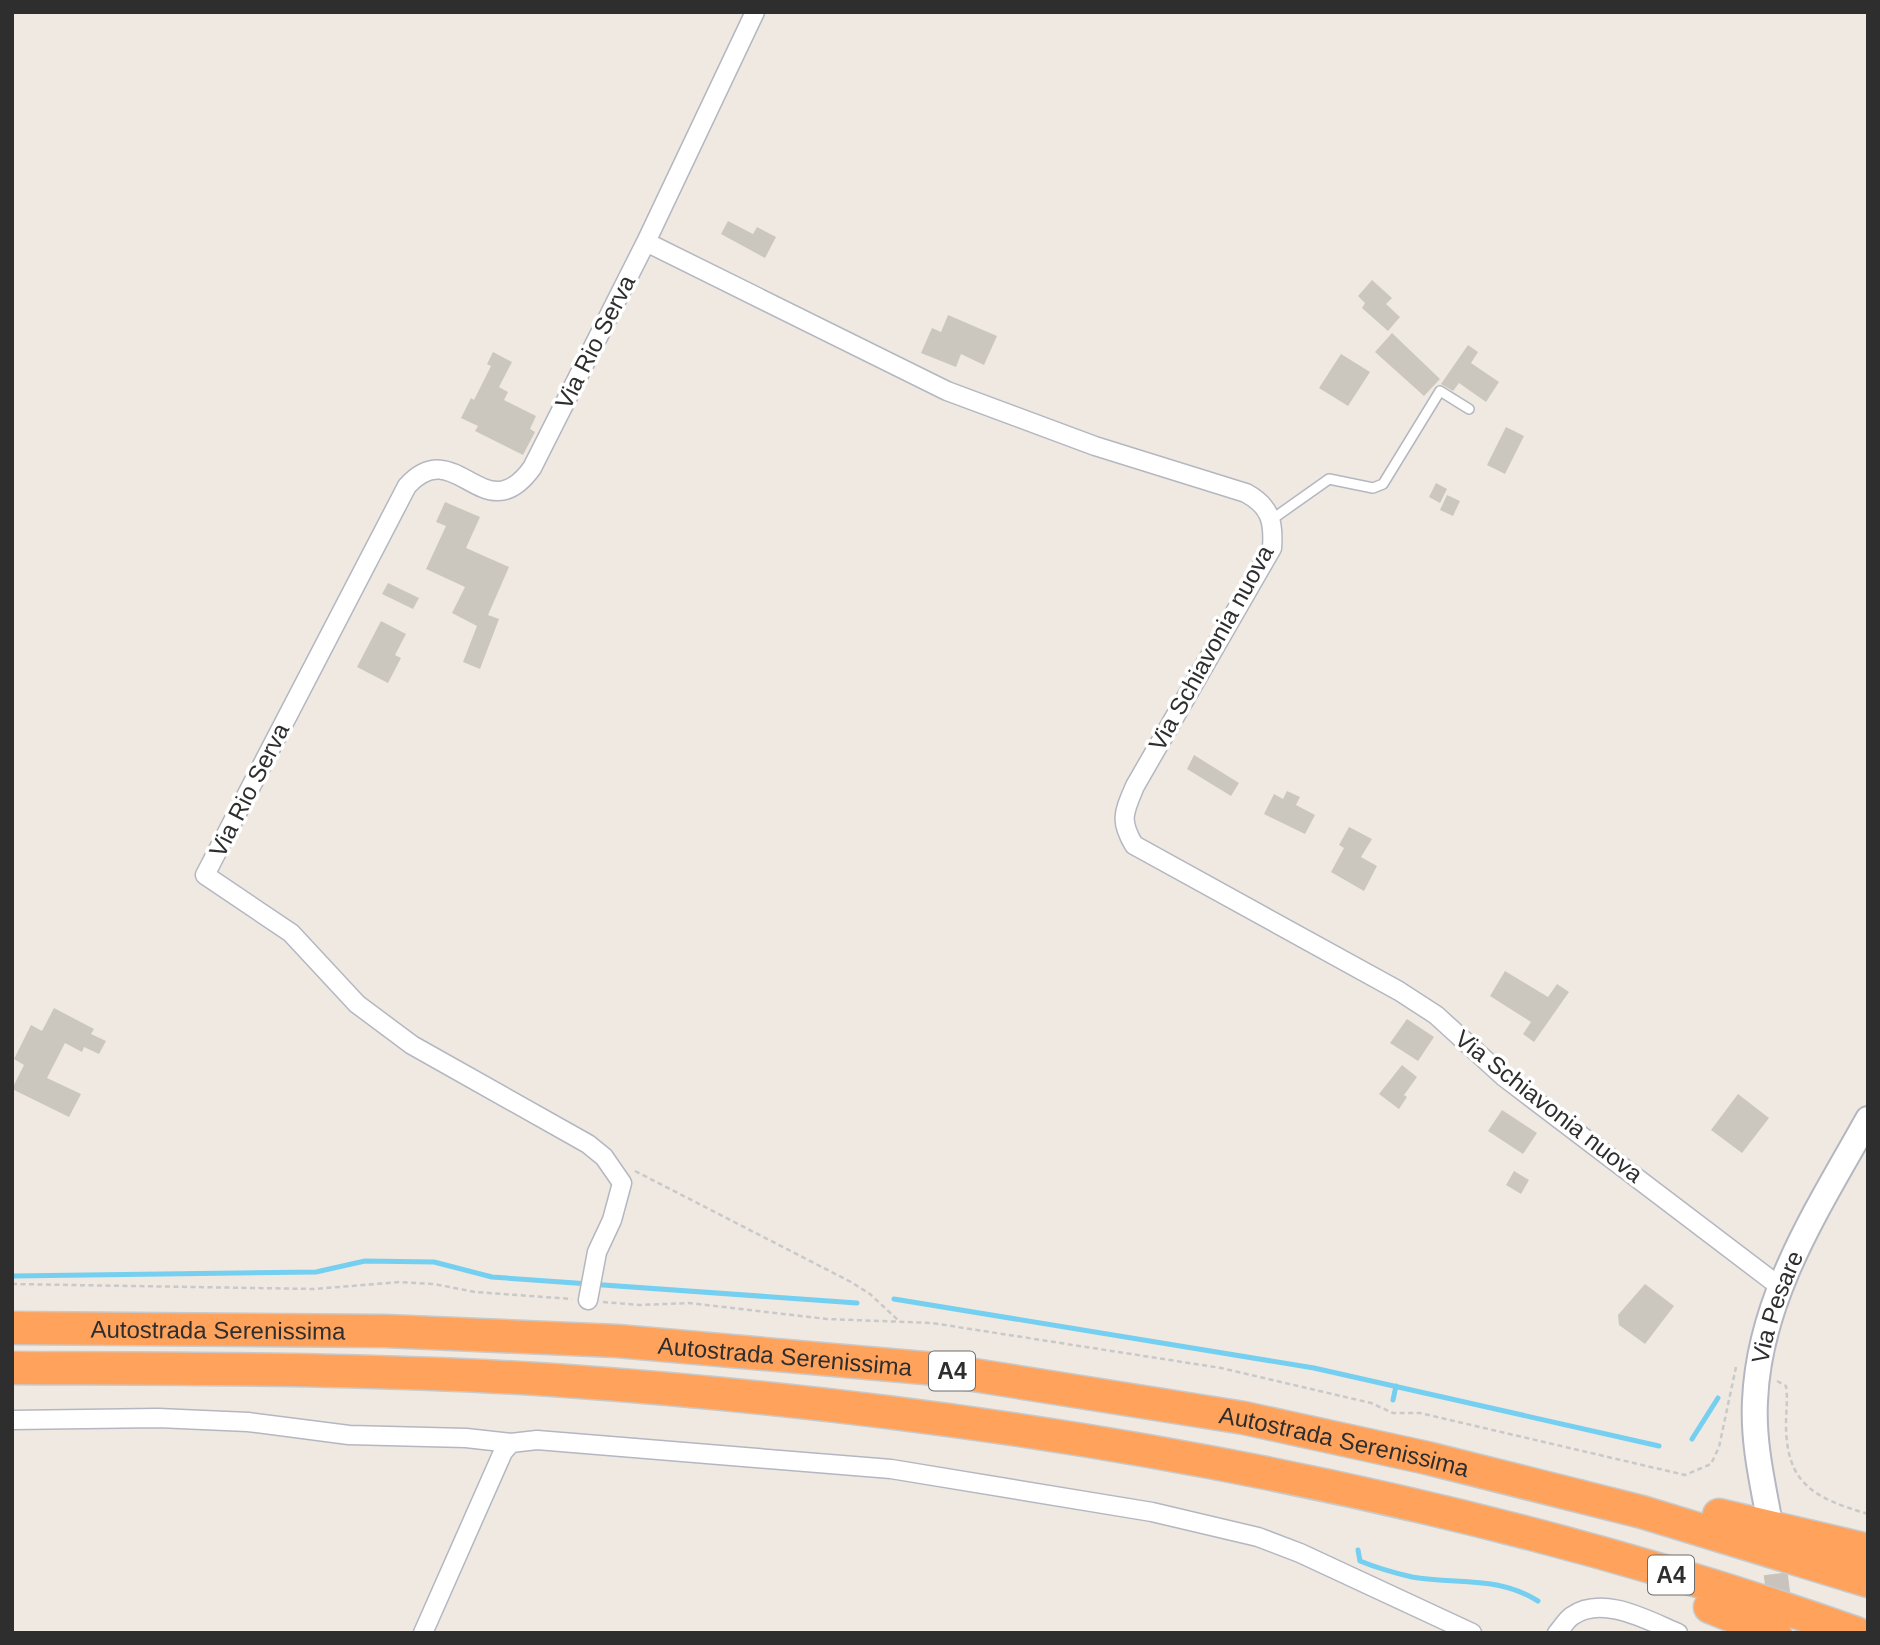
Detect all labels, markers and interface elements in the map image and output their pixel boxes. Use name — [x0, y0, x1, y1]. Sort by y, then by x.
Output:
street label: Via Rio Serva — [550, 270, 641, 413]
street label: Via Schiavonia nuova — [1143, 540, 1279, 755]
street label: Via Rio Serva — [204, 718, 295, 861]
street label: Via Schiavonia nuova — [1450, 1024, 1649, 1188]
street label: Via Pesare — [1746, 1246, 1808, 1365]
street label: Autostrada Serenissima — [90, 1315, 346, 1344]
street label: Autostrada Serenissima — [657, 1331, 914, 1380]
road number: A4 — [929, 1352, 975, 1390]
street label: Autostrada Serenissima — [1217, 1401, 1472, 1482]
road number: A4 — [1648, 1556, 1694, 1594]

